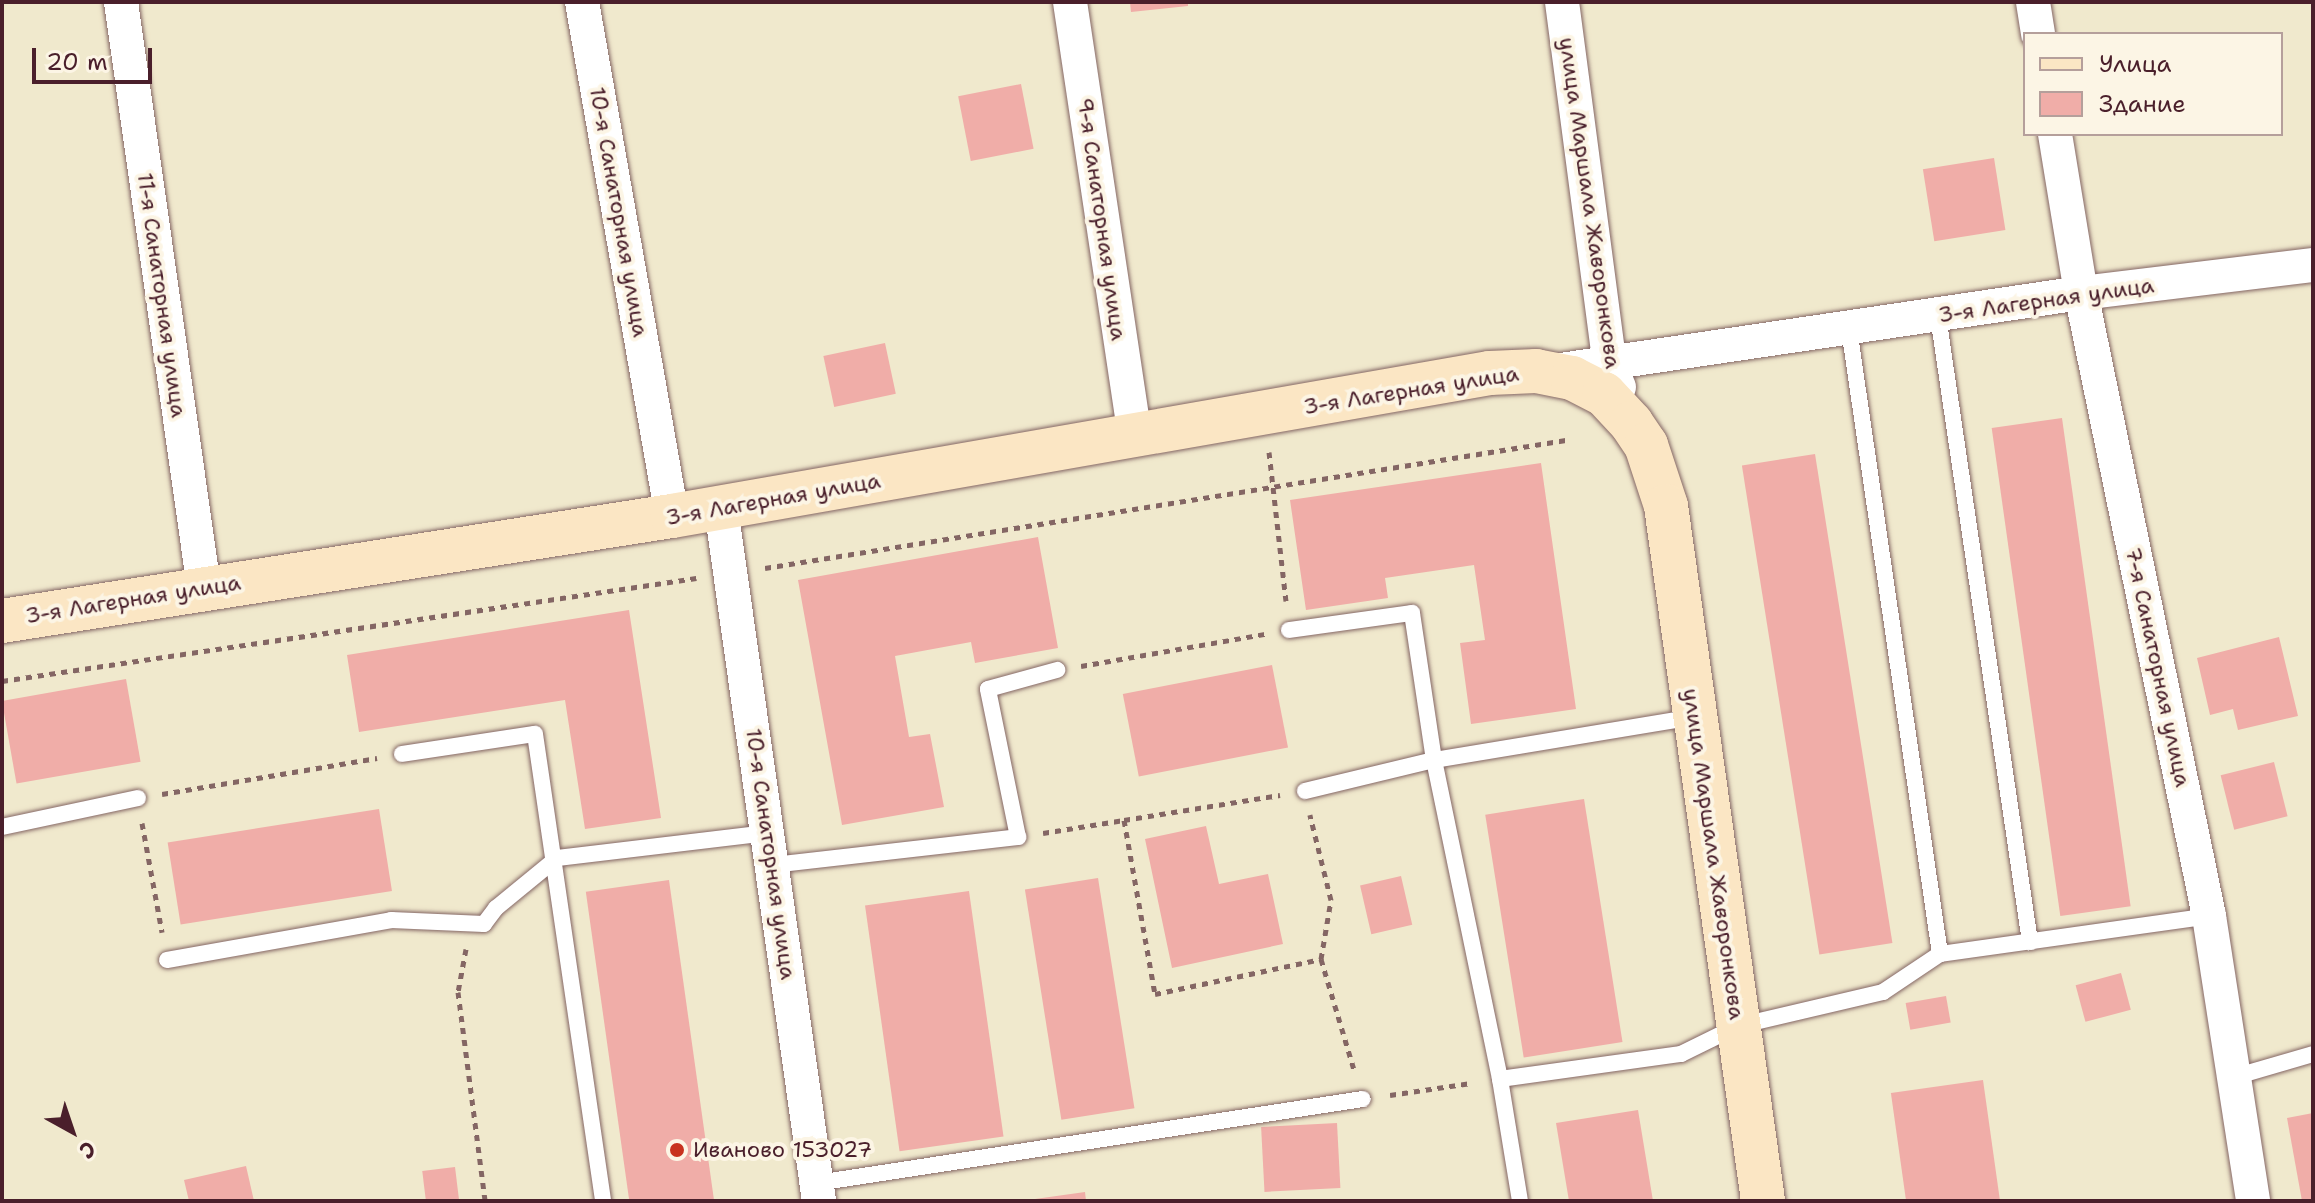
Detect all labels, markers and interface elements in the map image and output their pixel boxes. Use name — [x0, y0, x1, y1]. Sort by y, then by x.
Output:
scale bar — [36, 32, 156, 82]
legend — [2023, 32, 2283, 136]
street label: улица Маршала Жаворонкова — [1554, 36, 1626, 370]
text: 20 m — [46, 46, 108, 78]
text: Улица — [2099, 48, 2172, 80]
street label: 10-я Санаторная улица — [584, 85, 654, 339]
text: Здание — [2099, 88, 2186, 120]
street label: 9-я Санаторная улица — [1072, 96, 1132, 342]
street label: 11-я Санаторная улица — [132, 171, 192, 419]
street label: 3-я Лагерная улица — [1936, 272, 2156, 328]
street label: 3-я Лагерная улица — [1301, 360, 1521, 420]
street label: 3-я Лагерная улица — [664, 467, 882, 531]
street label: 7-я Санаторная улица — [2120, 545, 2196, 789]
street label: 3-я Лагерная улица — [23, 569, 243, 629]
street label: улица Маршала Жаворонкова — [1678, 687, 1750, 1021]
street label: 10-я Санаторная улица — [740, 727, 802, 981]
north arrow — [32, 1091, 112, 1171]
text: С — [73, 1134, 102, 1165]
place label: Иваново 153027 — [693, 1137, 872, 1163]
marker: Иваново 153027 — [668, 1141, 686, 1159]

